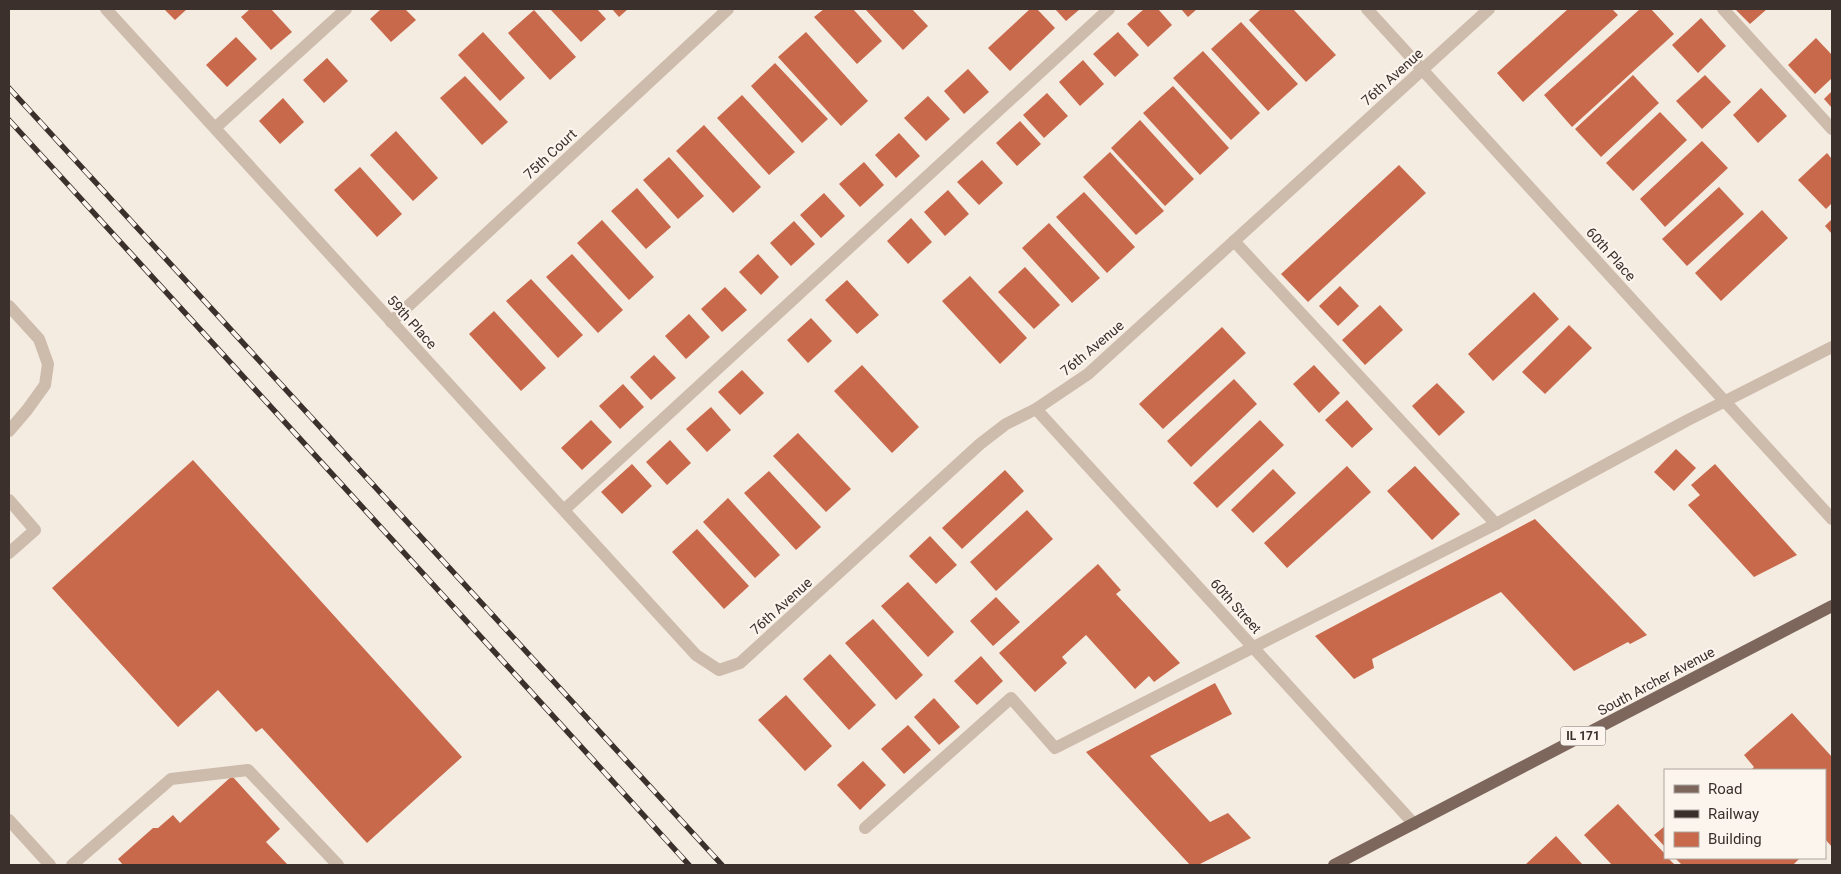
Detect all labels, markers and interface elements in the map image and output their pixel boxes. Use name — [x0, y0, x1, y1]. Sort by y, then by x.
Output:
street label: 76th Avenue — [1358, 45, 1426, 109]
street label: 75th Court — [520, 125, 580, 182]
street label: 60th Place — [1583, 224, 1639, 284]
street label: 59th Place — [384, 292, 440, 352]
street label: 76th Avenue — [1057, 317, 1127, 379]
street label: 76th Avenue — [747, 574, 815, 638]
street label: 60th Street — [1207, 575, 1265, 637]
street label: South Archer Avenue — [1595, 643, 1717, 719]
road number: IL 171 — [1560, 726, 1606, 746]
legend — [1664, 769, 1826, 859]
text: Road — [1708, 780, 1742, 798]
text: Railway — [1708, 805, 1759, 823]
text: Building — [1708, 830, 1762, 848]

